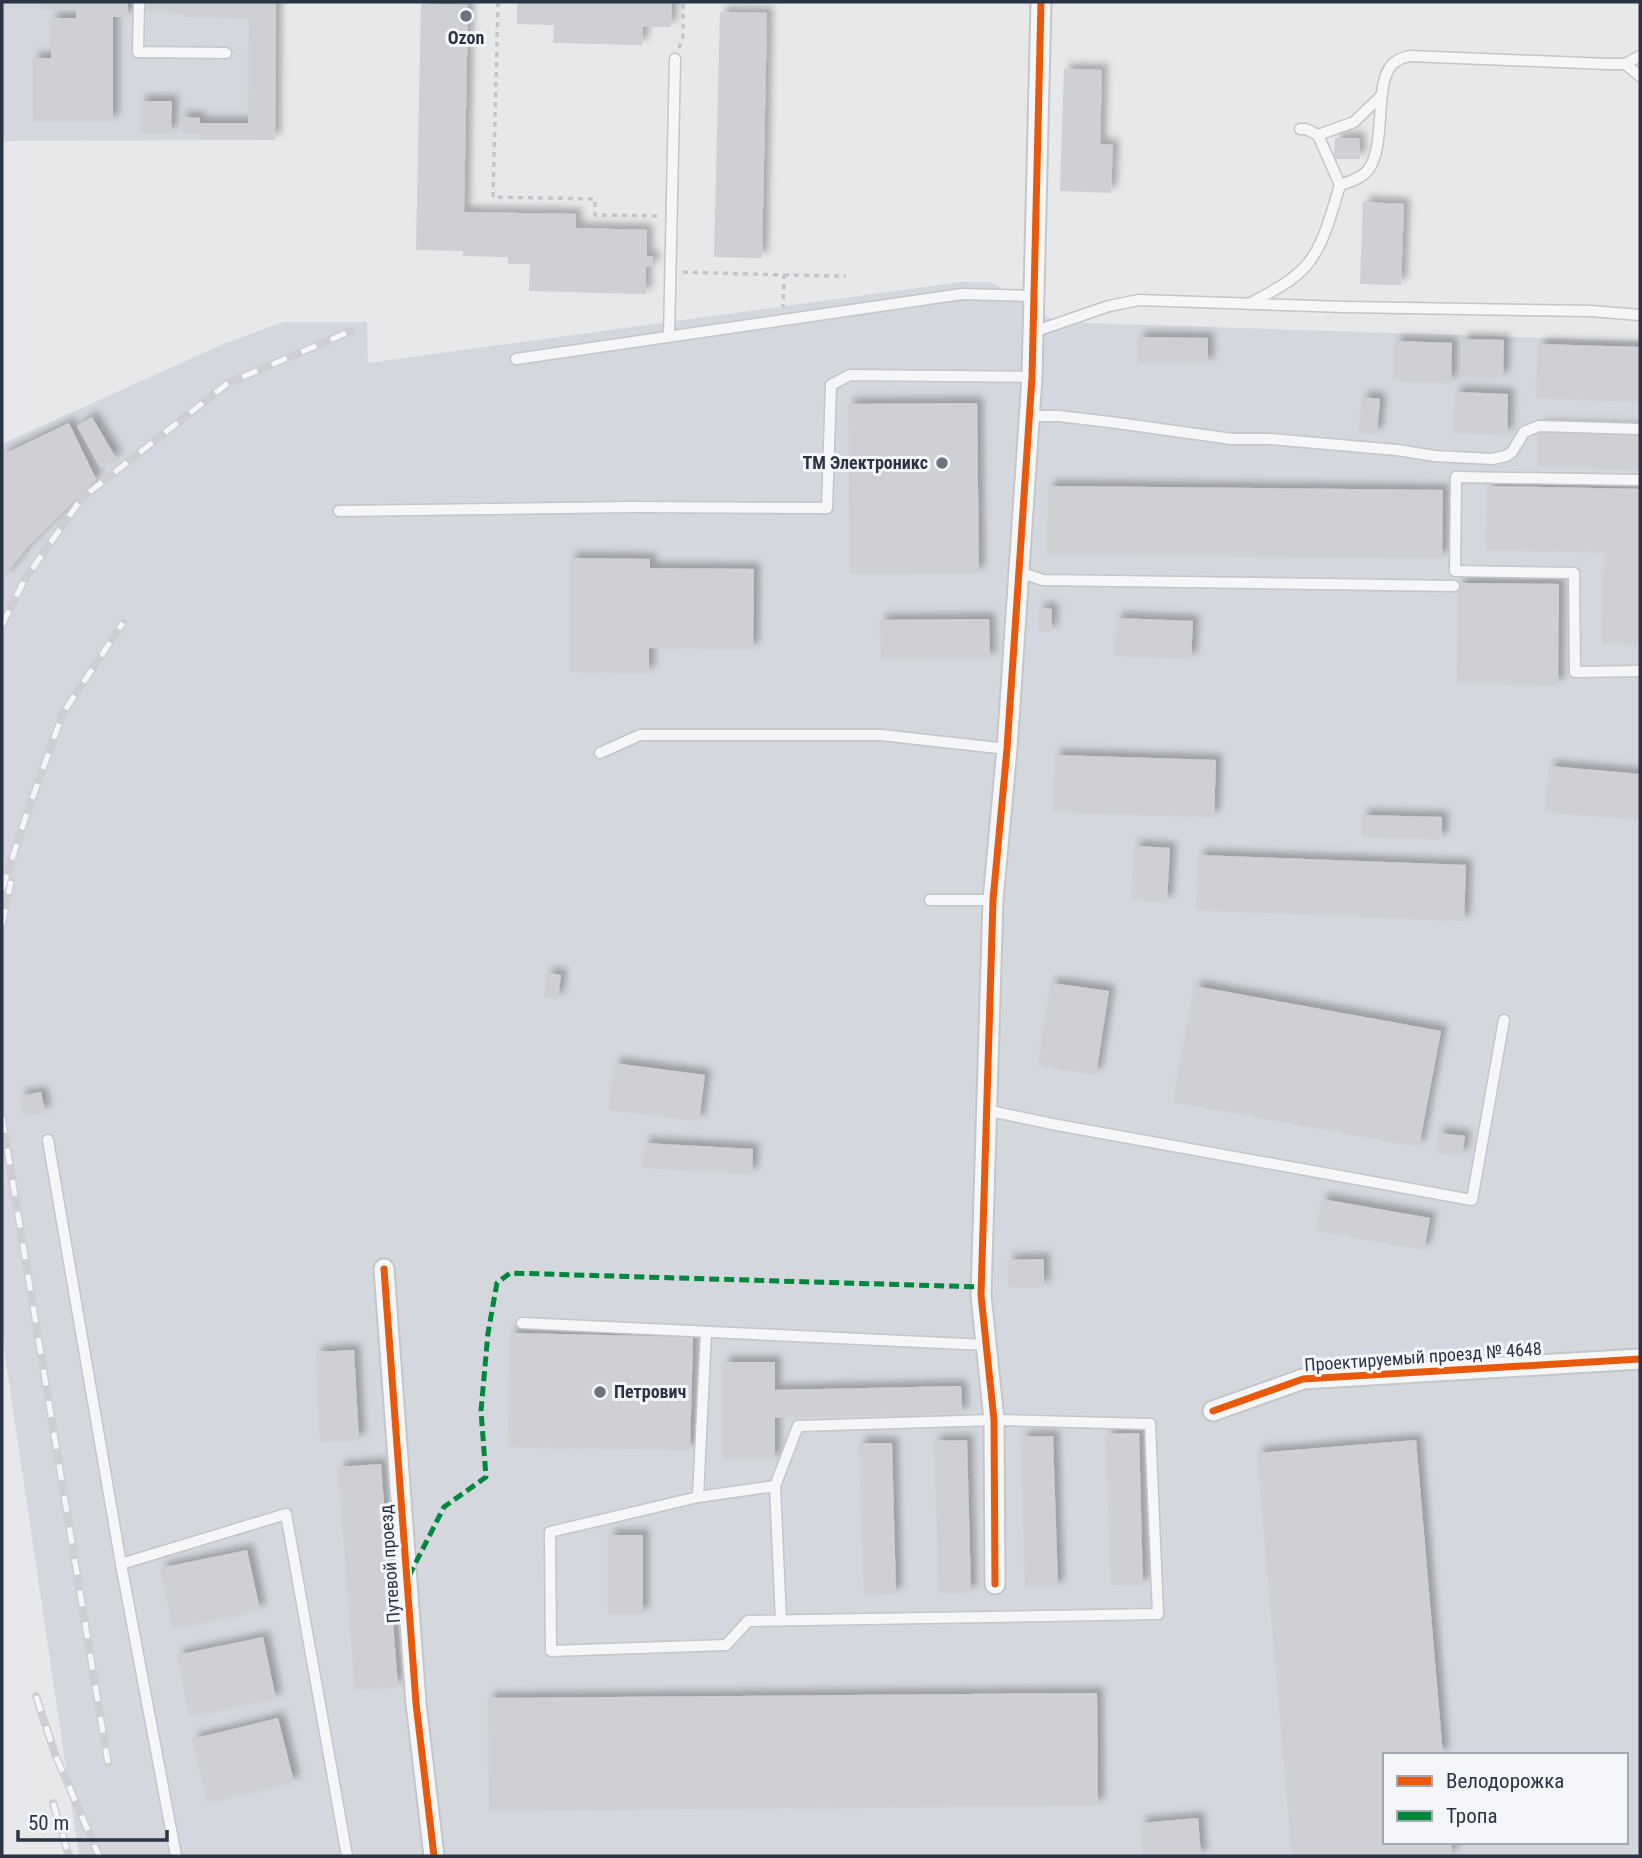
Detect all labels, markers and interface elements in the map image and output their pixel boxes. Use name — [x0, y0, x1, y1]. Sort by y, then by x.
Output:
marker: Ozon — [458, 8, 474, 24]
place label: Ozon — [448, 27, 484, 48]
place label: ТМ Электроникс — [803, 452, 928, 473]
marker: ТМ Электроникс — [934, 455, 950, 471]
street label: Проектируемый проезд № 4648 — [1304, 1338, 1542, 1375]
place label: Петрович — [614, 1381, 686, 1402]
marker: Петрович — [592, 1384, 608, 1400]
street label: Путевой проезд — [375, 1504, 404, 1624]
legend — [1383, 1753, 1628, 1844]
text: Велодорожка — [1446, 1769, 1564, 1793]
scale bar — [18, 1798, 166, 1842]
text: Тропа — [1446, 1804, 1497, 1828]
text: 50 m — [28, 1811, 69, 1835]

